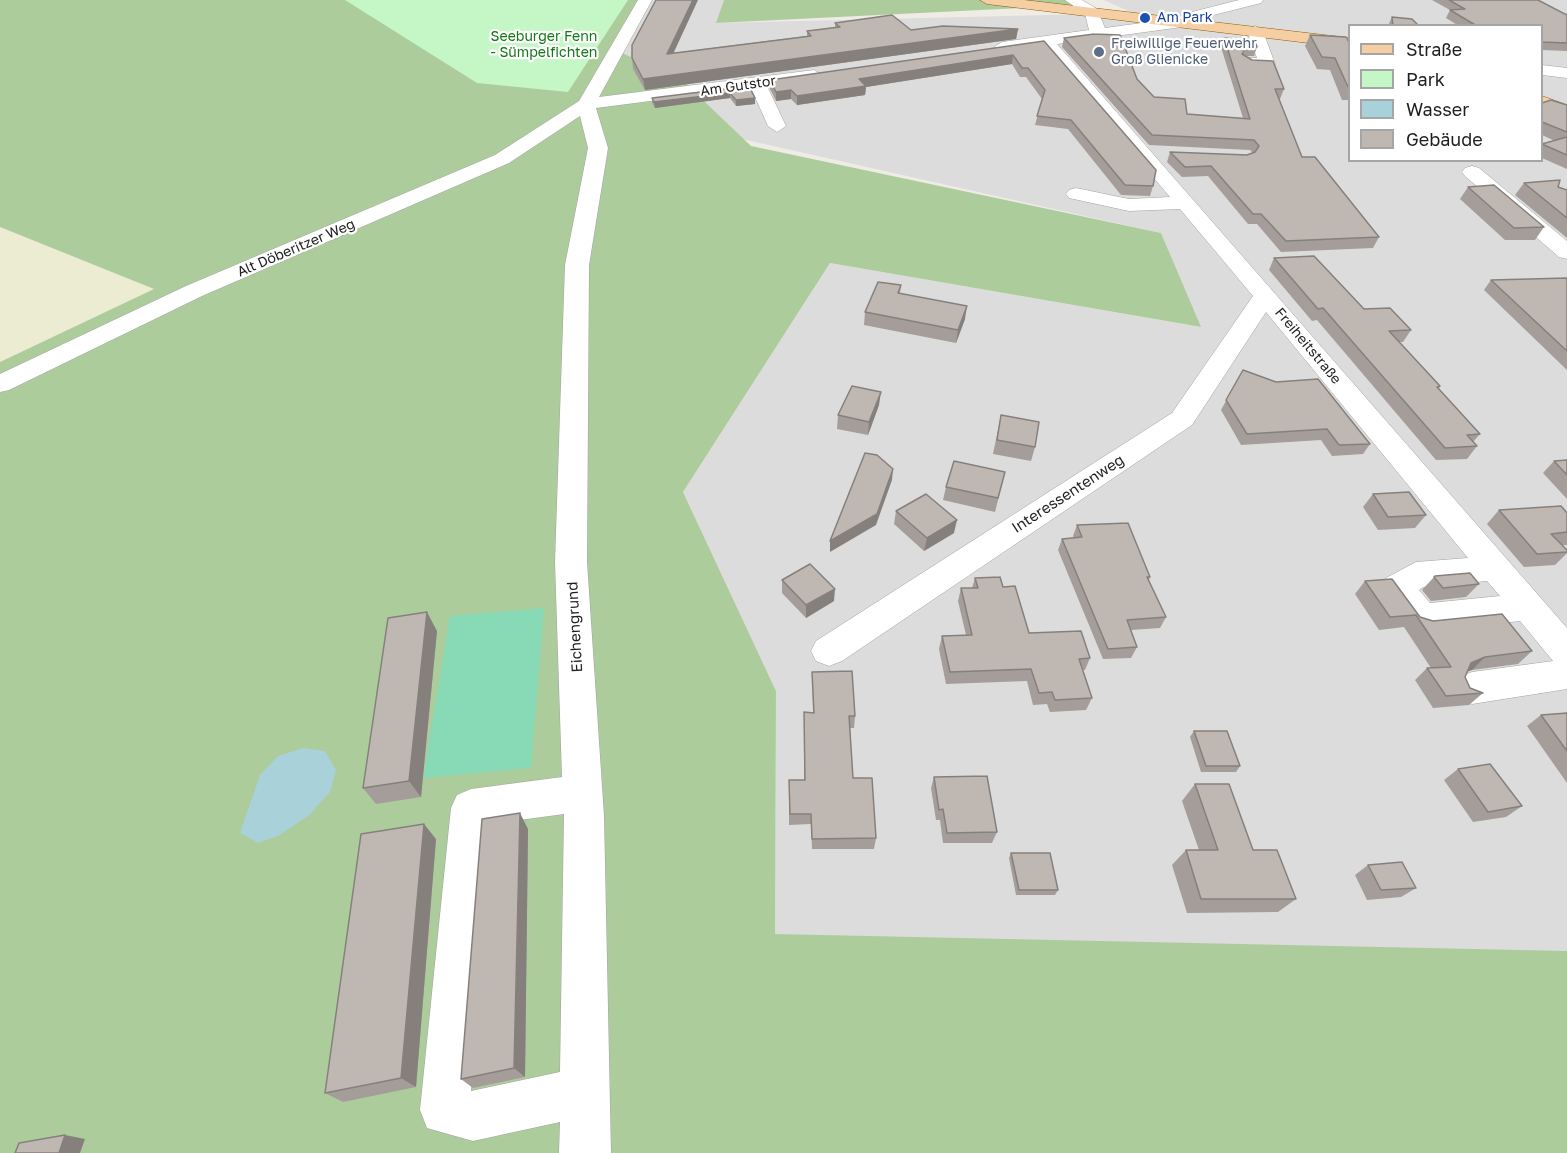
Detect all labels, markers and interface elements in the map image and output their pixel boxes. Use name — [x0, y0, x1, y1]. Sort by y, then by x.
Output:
place label: Am Park — [1157, 10, 1213, 26]
marker: Am Park — [1138, 11, 1152, 25]
legend — [1348, 24, 1543, 162]
park label: Seeburger Fenn - Sümpelfichten — [491, 29, 597, 62]
place label: Freiwillige Feuerwehr Groß Glienicke — [1111, 36, 1257, 68]
text: Straße — [1406, 38, 1462, 60]
marker: Freiwillige Feuerwehr Groß Glienicke — [1092, 45, 1106, 59]
text: Park — [1406, 68, 1445, 90]
street label: Am Gutstor — [699, 72, 777, 100]
text: Wasser — [1406, 98, 1469, 120]
text: Gebäude — [1406, 128, 1483, 150]
street label: Alt Döberitzer Weg — [235, 216, 357, 280]
street label: Freiheitstraße — [1271, 305, 1345, 387]
street label: Interessentenweg — [1008, 451, 1128, 537]
street label: Eichengrund — [564, 581, 586, 673]

